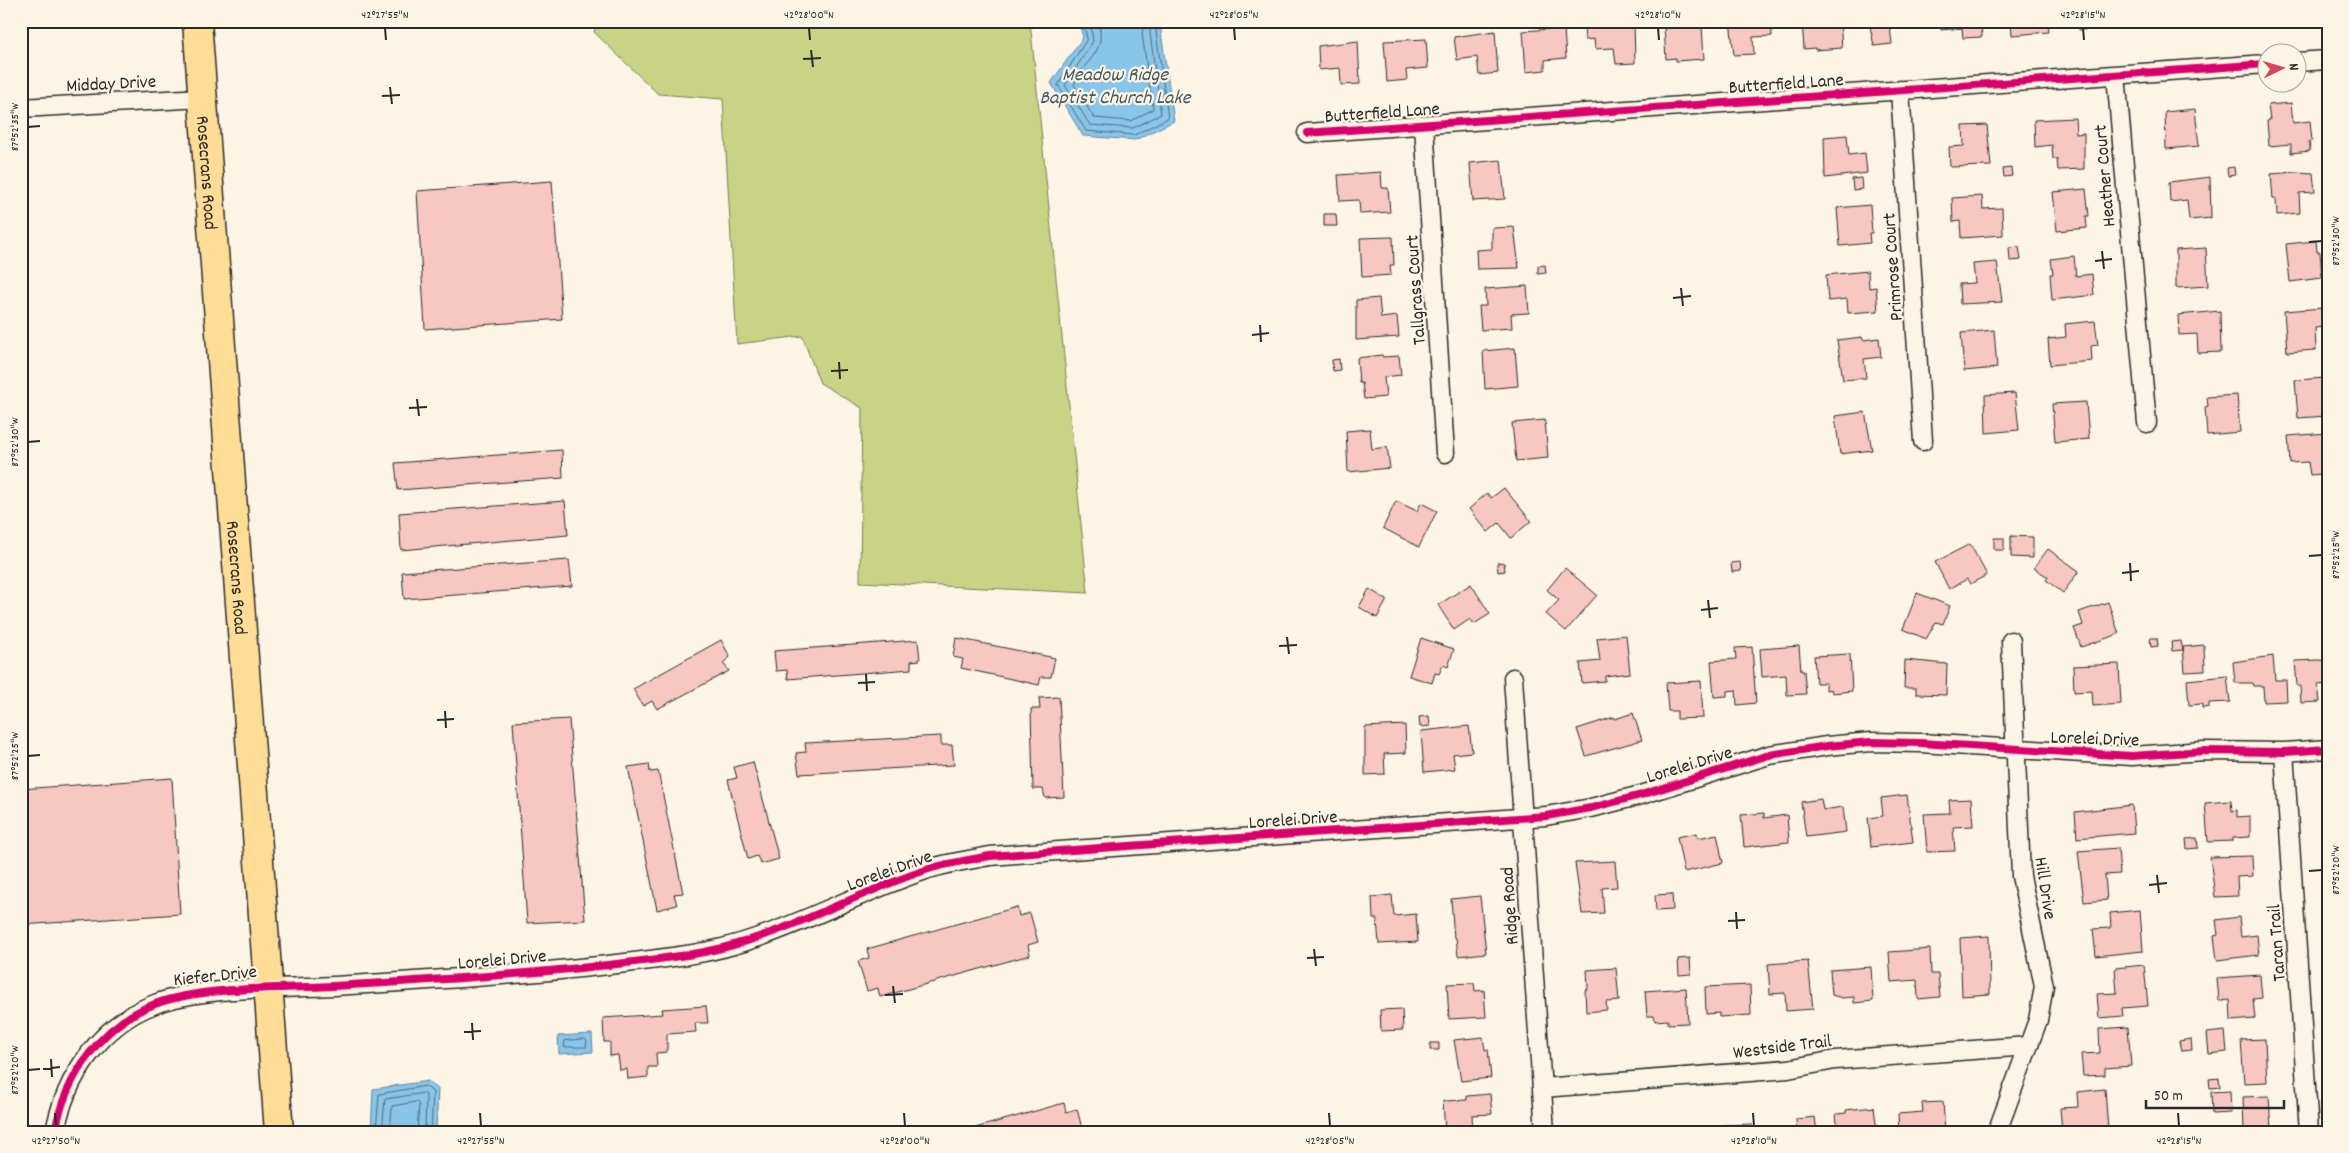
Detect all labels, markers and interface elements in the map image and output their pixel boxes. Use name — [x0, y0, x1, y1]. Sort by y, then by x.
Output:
text: 42°27'55"N — [361, 7, 409, 24]
text: 42°28'00"N — [784, 7, 834, 24]
text: 42°28'05"N — [1210, 7, 1258, 24]
text: 42°28'10"N — [1635, 7, 1681, 24]
text: 42°28'15"N — [2061, 7, 2106, 24]
north arrow — [2256, 42, 2306, 92]
water label: Meadow Ridge Baptist Church Lake — [1040, 62, 1192, 113]
text: N — [2283, 63, 2303, 71]
street label: Butterfield Lane — [1728, 68, 1845, 103]
street label: Midday Drive — [66, 70, 157, 101]
street label: Butterfield Lane — [1324, 97, 1441, 132]
text: 87°52'35"W — [7, 103, 24, 151]
street label: Rosecrans Road — [187, 115, 222, 231]
street label: Heather Court — [2089, 123, 2124, 228]
street label: Primrose Court — [1877, 212, 1912, 322]
text: 87°52'30"W — [2328, 216, 2345, 266]
street label: Tallgrass Court — [1400, 234, 1435, 346]
text: 87°52'30"W — [7, 417, 24, 467]
street label: Rosecrans Road — [217, 520, 252, 636]
text: 87°52'25"W — [2328, 531, 2345, 579]
street label: Lorelei Drive — [2050, 725, 2140, 756]
text: 87°52'25"W — [7, 732, 24, 780]
street label: Lorelei Drive — [1644, 740, 1737, 792]
street label: Lorelei Drive — [1248, 805, 1339, 838]
street label: Lorelei Drive — [844, 844, 937, 900]
text: 87°52'20"W — [2328, 845, 2345, 895]
street label: Hill Drive — [2025, 855, 2062, 922]
street label: Ridge Road — [1495, 866, 1528, 946]
street label: Taran Trail — [2262, 903, 2295, 982]
street label: Lorelei Drive — [457, 944, 548, 979]
street label: Kiefer Drive — [172, 960, 258, 995]
street label: Westside Trail — [1732, 1029, 1834, 1068]
text: 87°52'20"W — [7, 1045, 24, 1095]
scale bar — [2146, 1078, 2284, 1110]
text: 50 m — [2154, 1086, 2183, 1108]
text: 42°27'50"N — [32, 1133, 80, 1150]
text: 42°27'55"N — [457, 1133, 505, 1150]
text: 42°28'00"N — [880, 1133, 930, 1150]
text: 42°28'05"N — [1306, 1133, 1354, 1150]
text: 42°28'10"N — [1731, 1133, 1777, 1150]
text: 42°28'15"N — [2157, 1133, 2202, 1150]

